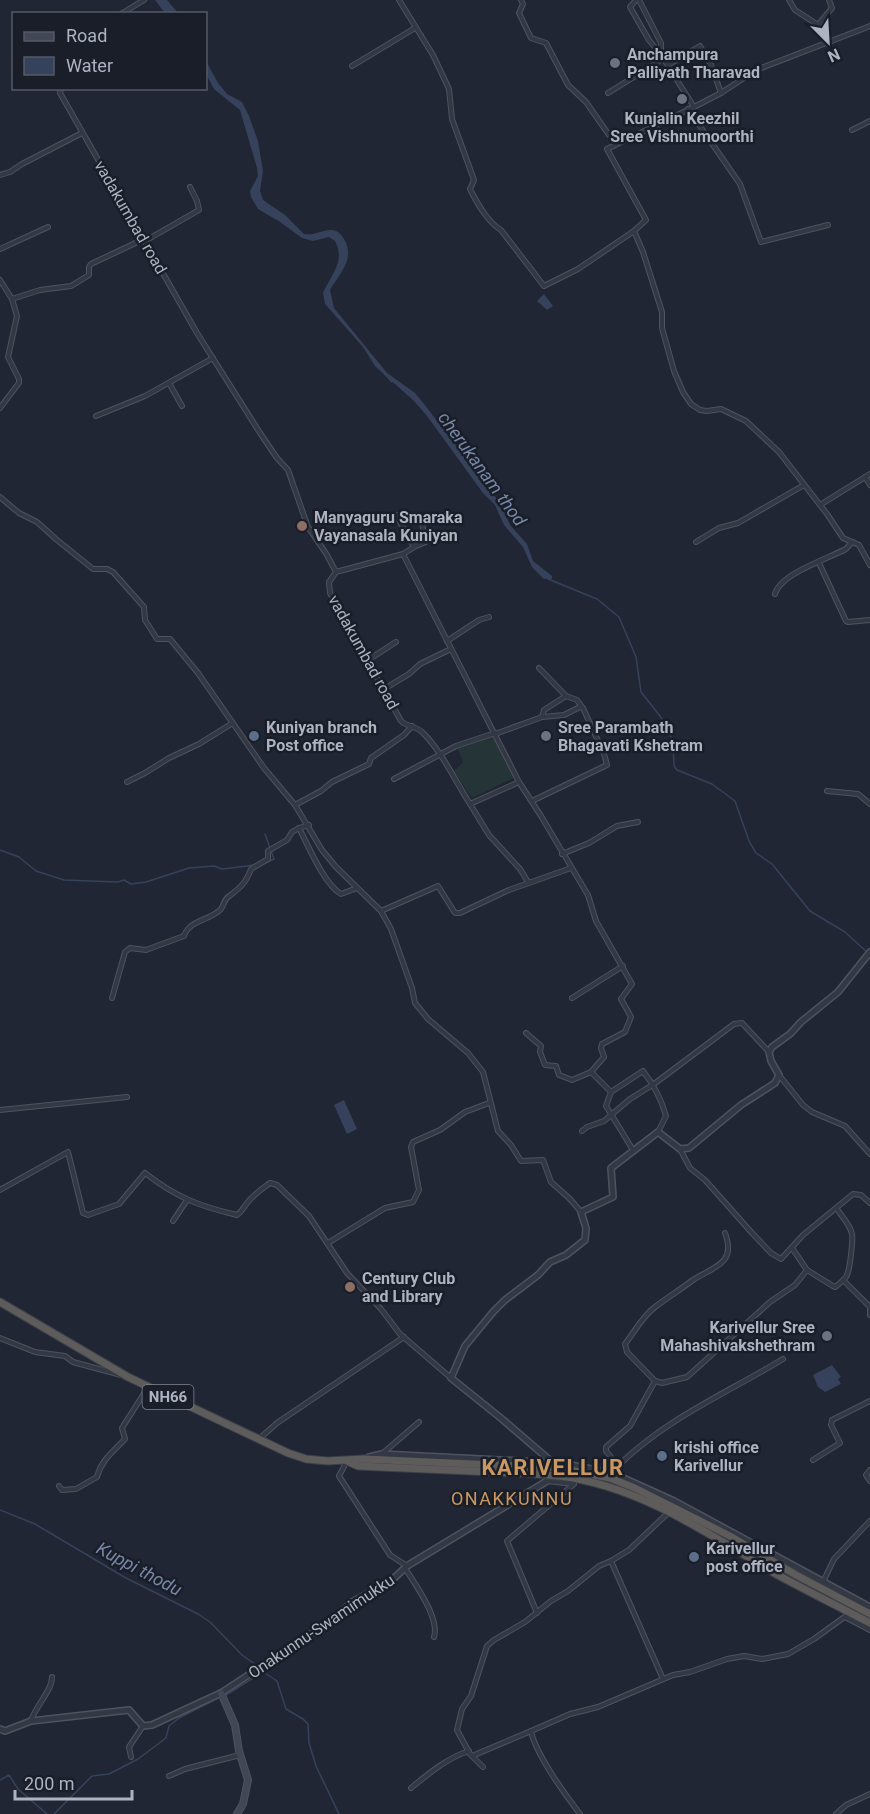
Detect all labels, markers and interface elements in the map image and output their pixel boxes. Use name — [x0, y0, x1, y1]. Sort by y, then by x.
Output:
legend — [12, 12, 207, 90]
north arrow — [798, 12, 858, 72]
text: Road — [66, 25, 107, 46]
text: N — [825, 44, 843, 66]
place label: Anchampura Palliyath Tharavad — [627, 45, 760, 82]
text: Water — [66, 55, 113, 76]
marker: Anchampura Palliyath Tharavad — [608, 56, 622, 70]
marker: Kunjalin Keezhil Sree Vishnumoorthi — [675, 92, 689, 106]
place label: Kunjalin Keezhil Sree Vishnumoorthi — [610, 109, 754, 146]
street label: vadakumbad road — [90, 157, 171, 277]
water label: cherukanam thod — [434, 408, 532, 531]
place label: Manyaguru Smaraka Vayanasala Kuniyan — [314, 508, 463, 545]
marker: Manyaguru Smaraka Vayanasala Kuniyan — [295, 519, 309, 533]
street label: vadakumbad road — [324, 592, 403, 713]
place label: Kuniyan branch Post office — [266, 718, 377, 755]
place label: Sree Parambath Bhagavati Kshetram — [558, 718, 703, 755]
marker: Kuniyan branch Post office — [247, 729, 261, 743]
marker: Sree Parambath Bhagavati Kshetram — [539, 729, 553, 743]
place label: Century Club and Library — [362, 1269, 455, 1306]
marker: Century Club and Library — [343, 1280, 357, 1294]
place label: Karivellur Sree Mahashivakshethram — [660, 1318, 815, 1355]
marker: Karivellur Sree Mahashivakshethram — [820, 1329, 834, 1343]
road number: NH66 — [142, 1385, 194, 1409]
place label: krishi office Karivellur — [674, 1438, 759, 1475]
marker: krishi office Karivellur — [655, 1449, 669, 1463]
district label: KARIVELLUR — [481, 1455, 625, 1480]
district label: ONAKKUNNU — [451, 1488, 573, 1509]
water label: Kuppi thodu — [93, 1537, 186, 1600]
place label: Karivellur post office — [706, 1539, 783, 1576]
marker: Karivellur post office — [687, 1550, 701, 1564]
street label: Onakunnu-Swamimukku — [244, 1570, 398, 1683]
scale bar — [15, 1763, 132, 1801]
text: 200 m — [24, 1773, 75, 1794]

